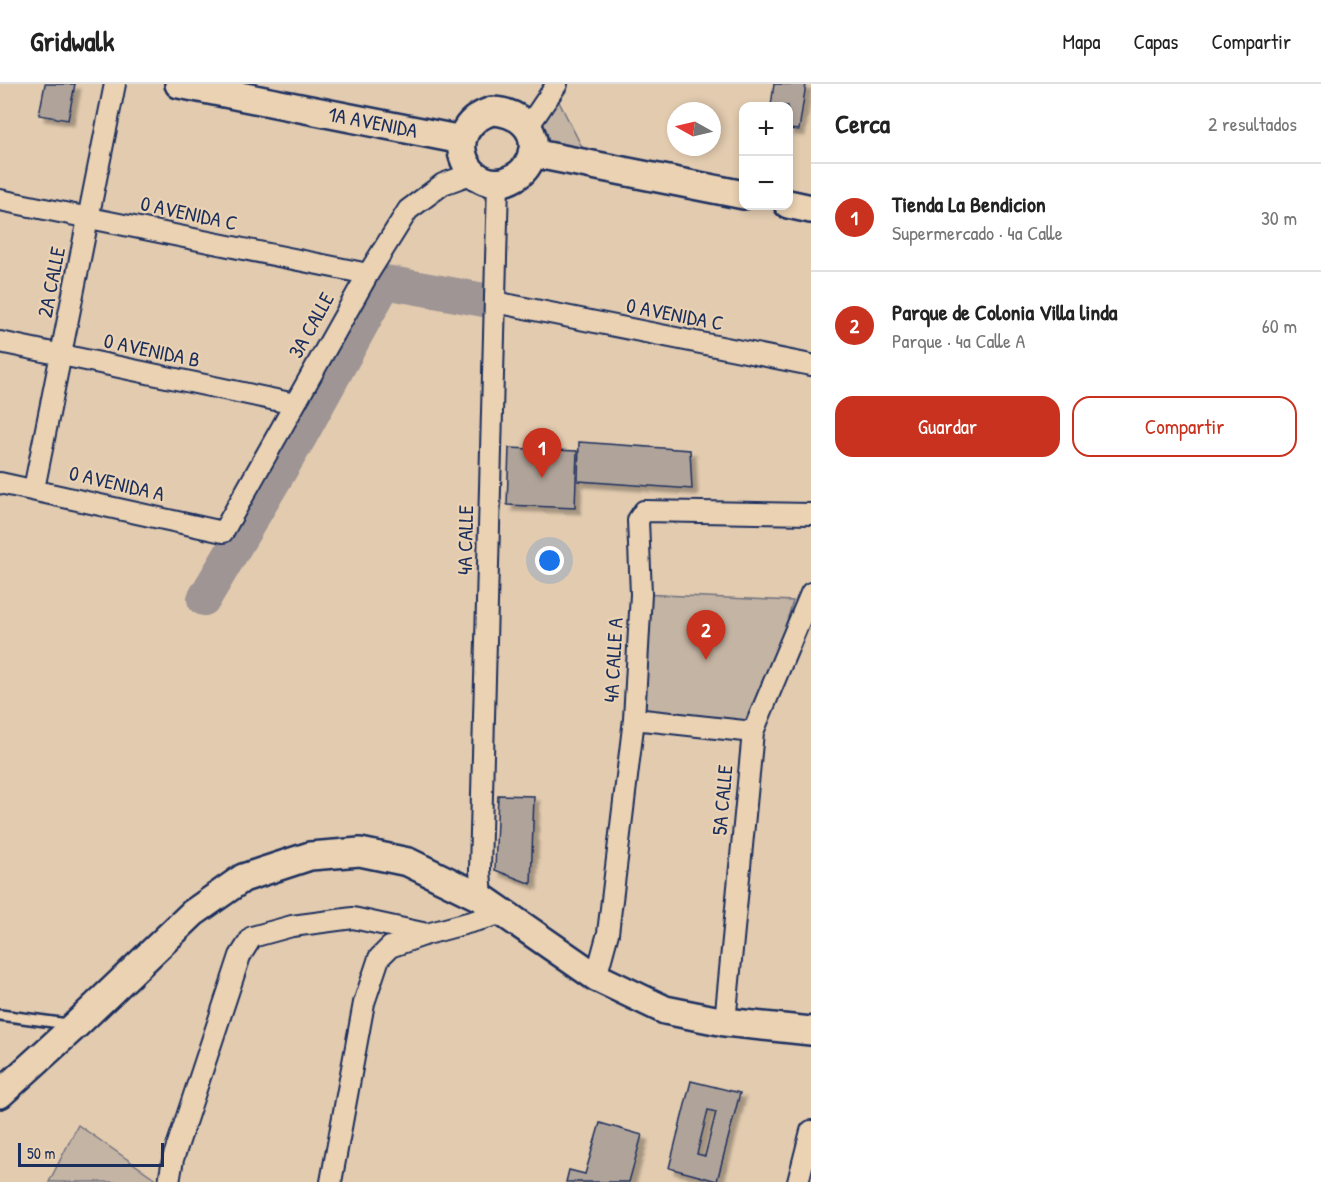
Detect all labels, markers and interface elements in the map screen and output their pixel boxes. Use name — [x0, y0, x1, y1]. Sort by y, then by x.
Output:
text: Gridwalk — [30, 22, 114, 60]
text: Mapa — [1062, 27, 1100, 56]
text: Capas — [1133, 27, 1178, 56]
text: Compartir — [1211, 27, 1291, 56]
street label: 1A AVENIDA — [326, 99, 420, 145]
north arrow — [667, 102, 721, 156]
map controls — [739, 102, 793, 210]
button: + — [739, 102, 793, 156]
text: Cerca — [835, 106, 890, 141]
text: 2 resultados — [1208, 110, 1297, 137]
button: − — [739, 156, 793, 210]
street label: 0 AVENIDA C — [138, 189, 240, 237]
text: Tienda La Bendicion — [892, 189, 1046, 219]
text: 1 — [851, 204, 858, 231]
text: 30 m — [1261, 204, 1297, 231]
text: Supermercado · 4a Calle — [892, 219, 1063, 246]
street label: 2A CALLE — [30, 244, 72, 320]
street label: 3A CALLE — [281, 287, 341, 363]
street label: 0 AVENIDA C — [624, 290, 726, 338]
text: Parque de Colonia Villa linda — [892, 297, 1117, 327]
text: 2 — [850, 312, 859, 339]
text: 60 m — [1262, 312, 1297, 339]
street label: 0 AVENIDA B — [101, 326, 203, 374]
text: Parque · 4a Calle A — [892, 327, 1025, 354]
button: Guardar — [835, 396, 1060, 457]
button: Compartir — [1072, 396, 1297, 457]
pin: 1 — [522, 428, 562, 478]
street label: 0 AVENIDA A — [66, 458, 168, 508]
street label: 4A CALLE — [450, 505, 480, 575]
your location — [535, 546, 564, 575]
pin: 2 — [686, 610, 726, 660]
street label: 4A CALLE A — [596, 617, 630, 703]
street label: 5A CALLE — [704, 764, 740, 836]
scale bar — [18, 1140, 164, 1168]
text: 50 m — [27, 1142, 56, 1164]

